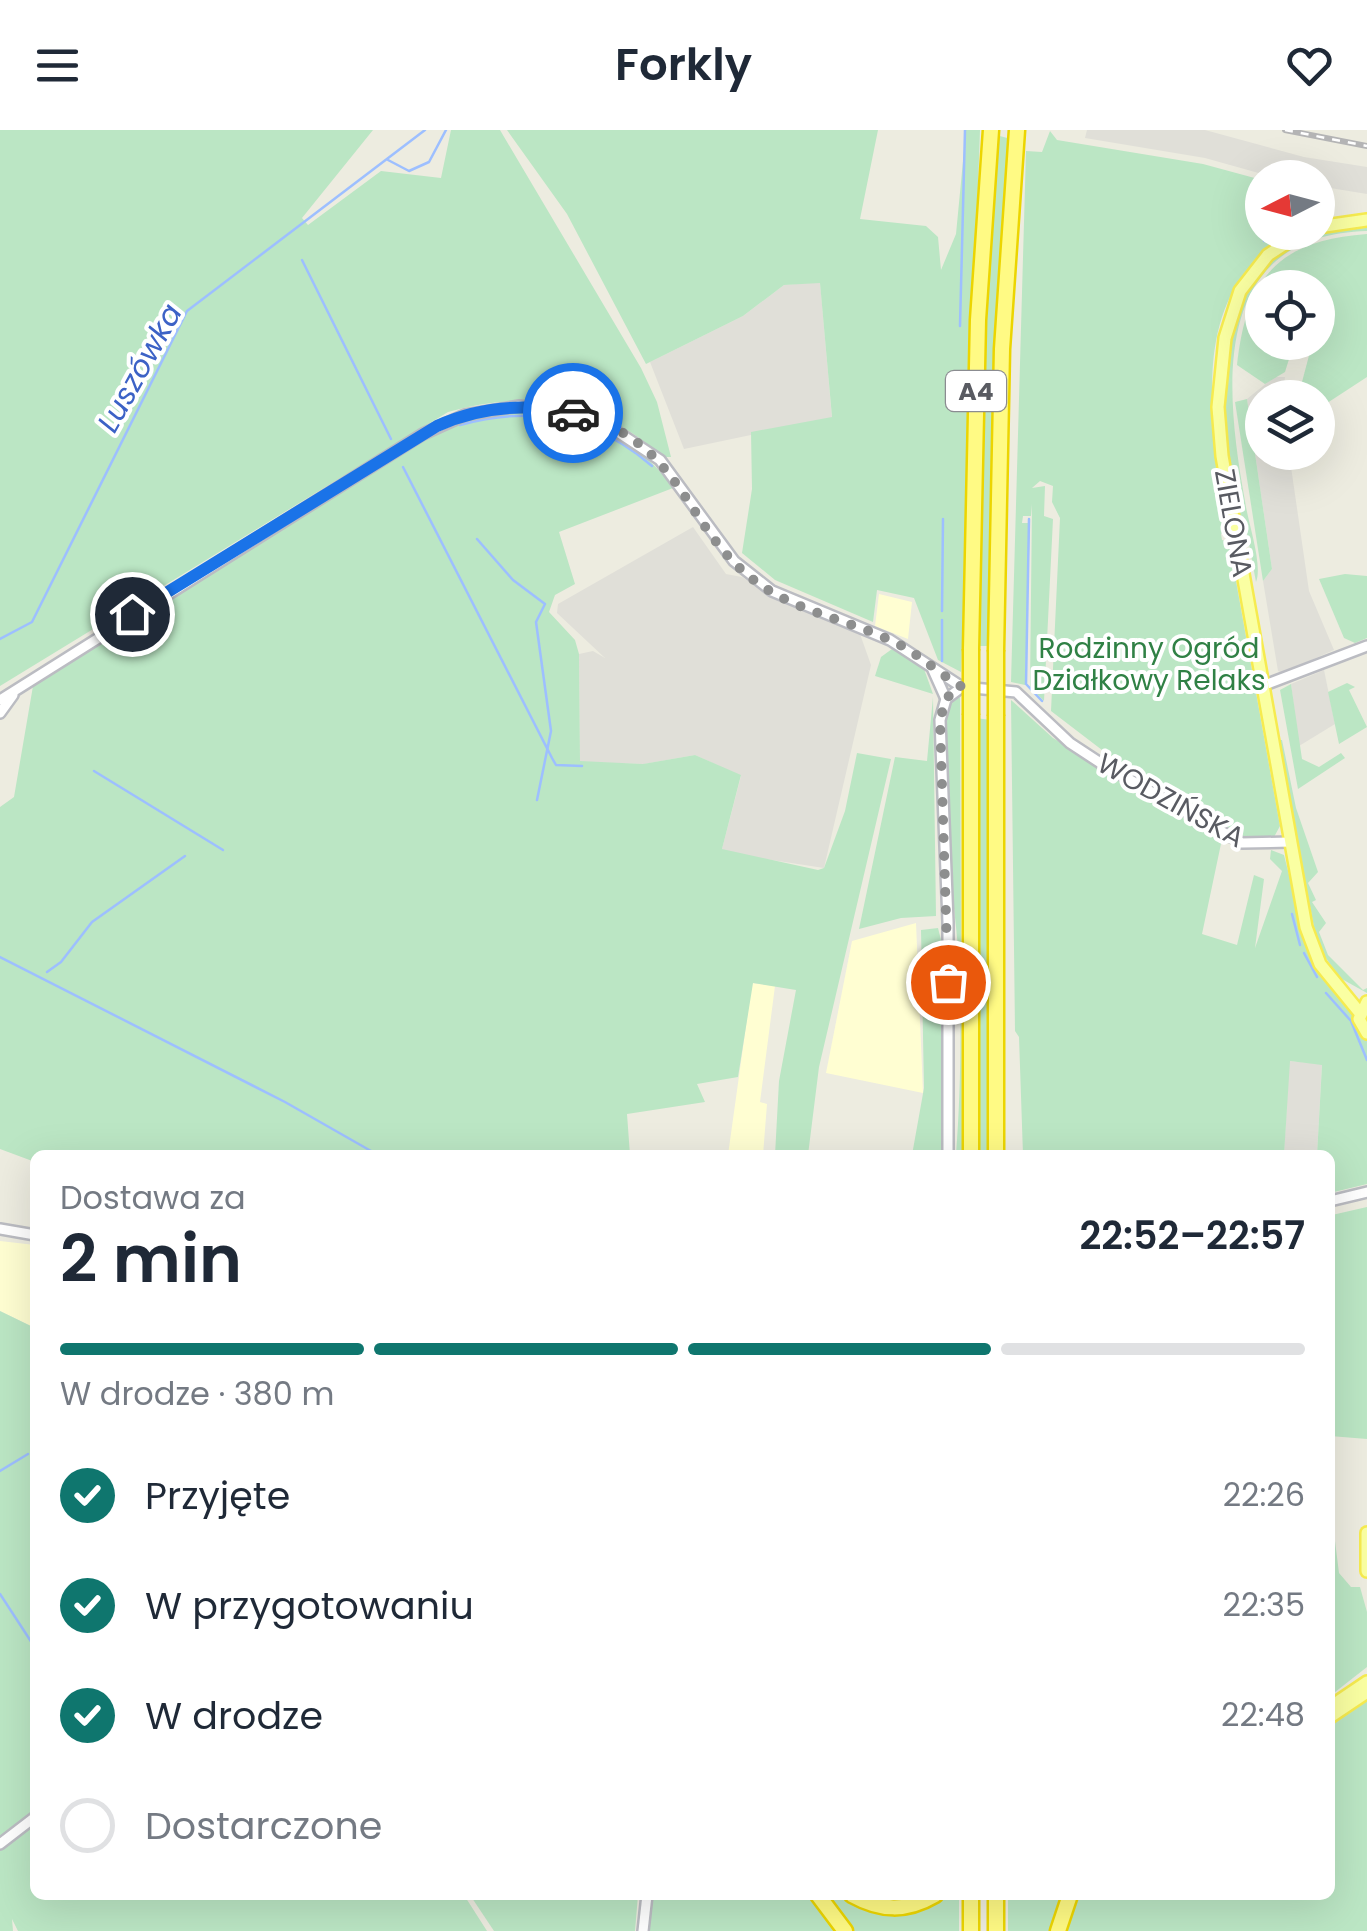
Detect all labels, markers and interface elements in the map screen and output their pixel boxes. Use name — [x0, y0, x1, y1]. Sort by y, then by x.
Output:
text: Forkly — [615, 33, 752, 96]
icon: menu — [30, 38, 85, 93]
icon: heart — [1282, 38, 1337, 93]
north arrow — [1245, 160, 1335, 250]
map controls — [1245, 160, 1335, 470]
button: locate — [1245, 270, 1335, 360]
water label: Luszówka — [87, 296, 193, 440]
courier — [523, 363, 623, 463]
road number: A4 — [946, 371, 1006, 411]
button: layers — [1245, 380, 1335, 470]
icon: car — [546, 386, 601, 441]
street label: ZIELONA — [1205, 466, 1262, 580]
pin — [90, 572, 175, 657]
icon: home — [105, 587, 160, 642]
park label: Rodzinny Ogród Działkowy Relaks — [1032, 629, 1266, 700]
street label: WODZIŃSKA — [1090, 744, 1251, 857]
pin — [906, 940, 991, 1025]
icon: bag — [921, 955, 976, 1010]
text: Dostawa za — [60, 1175, 246, 1220]
text: 22:52–22:57 — [1080, 1209, 1305, 1262]
text: 2 min — [60, 1214, 242, 1305]
text: W drodze · 380 m — [60, 1371, 334, 1416]
icon: check — [60, 1468, 115, 1523]
text: Przyjęte — [145, 1469, 290, 1522]
text: 22:26 — [1223, 1472, 1305, 1517]
icon: check — [60, 1578, 115, 1633]
text: W przygotowaniu — [145, 1579, 474, 1632]
text: 22:35 — [1222, 1582, 1305, 1627]
icon: check — [60, 1688, 115, 1743]
text: W drodze — [145, 1689, 323, 1742]
text: 22:48 — [1221, 1692, 1305, 1737]
text: Dostarczone — [145, 1799, 382, 1852]

